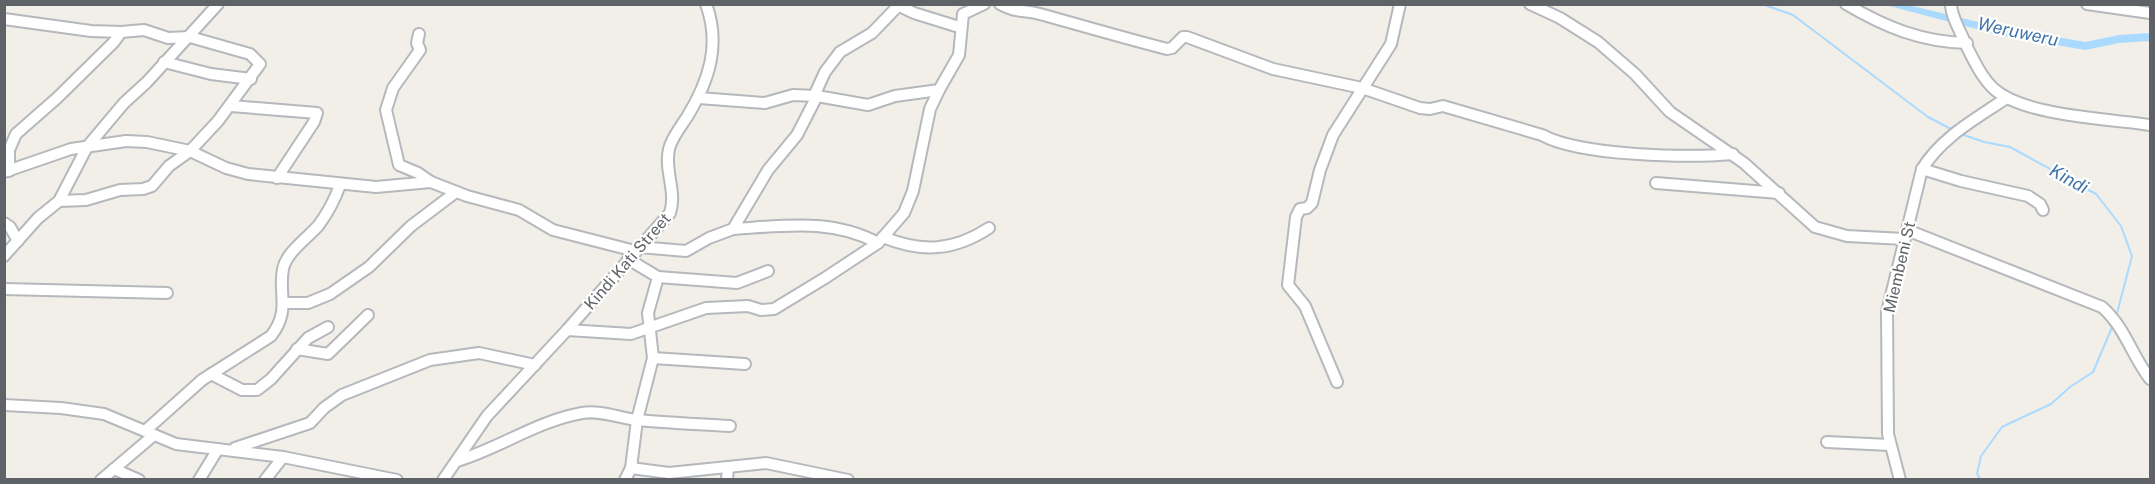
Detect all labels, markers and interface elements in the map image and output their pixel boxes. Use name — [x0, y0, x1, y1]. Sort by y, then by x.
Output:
water label: Weruweru — [1976, 13, 2060, 50]
water label: Kindi — [2046, 159, 2093, 198]
street label: Kindi Kati Street — [580, 209, 675, 314]
street label: Miembeni St — [1880, 219, 1919, 315]

